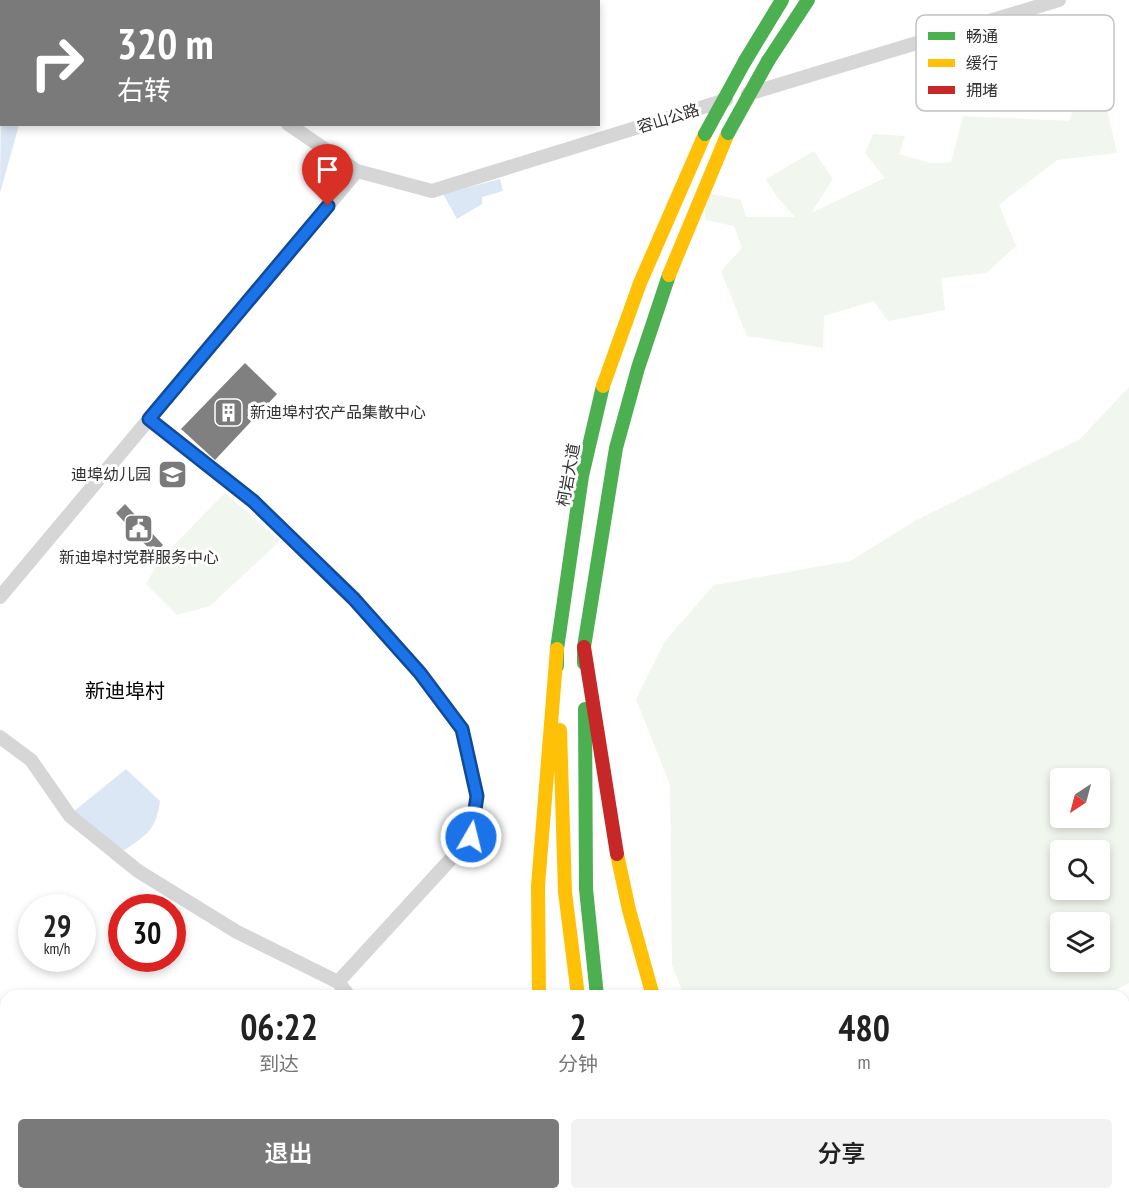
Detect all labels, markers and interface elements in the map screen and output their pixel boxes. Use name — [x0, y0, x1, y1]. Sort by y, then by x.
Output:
legend — [916, 15, 1114, 111]
text: 320 m — [117, 16, 214, 71]
icon: right — [18, 24, 96, 102]
text: 畅通 — [966, 26, 998, 46]
text: 缓行 — [966, 53, 998, 73]
text: 右转 — [117, 73, 171, 107]
text: 拥堵 — [966, 80, 998, 100]
street label: 容山公路 — [634, 99, 702, 137]
pin — [302, 144, 353, 206]
icon: arrive — [311, 153, 344, 186]
building icon: 新迪埠村农产品集散中心 — [213, 396, 245, 428]
place label: 新迪埠村农产品集散中心 — [250, 402, 426, 422]
street label: 柯岩大道 — [553, 442, 583, 508]
school or university icon: 迪埠幼儿园 — [156, 458, 188, 490]
place label: 迪埠幼儿园 — [71, 464, 151, 484]
public building icon: 新迪埠村党群服务中心 — [123, 513, 155, 545]
place label: 新迪埠村党群服务中心 — [59, 547, 219, 567]
district label: 新迪埠村 — [85, 678, 165, 704]
north arrow — [1050, 768, 1110, 828]
map controls — [1050, 768, 1110, 972]
position arrow — [439, 805, 503, 869]
button: search — [1050, 840, 1110, 900]
speed limit sign: 30 — [108, 894, 186, 972]
text: 29 — [43, 906, 71, 945]
button: layers — [1050, 912, 1110, 972]
text: km/h — [44, 939, 70, 958]
text: 06:22 — [240, 1003, 318, 1050]
text: 2 — [570, 1003, 587, 1050]
text: 480 — [838, 1004, 890, 1051]
text: m — [858, 1049, 871, 1075]
text: 到达 — [259, 1051, 299, 1077]
text: 分钟 — [558, 1051, 598, 1077]
button: 退出 — [18, 1119, 559, 1188]
button: 分享 — [571, 1119, 1112, 1188]

